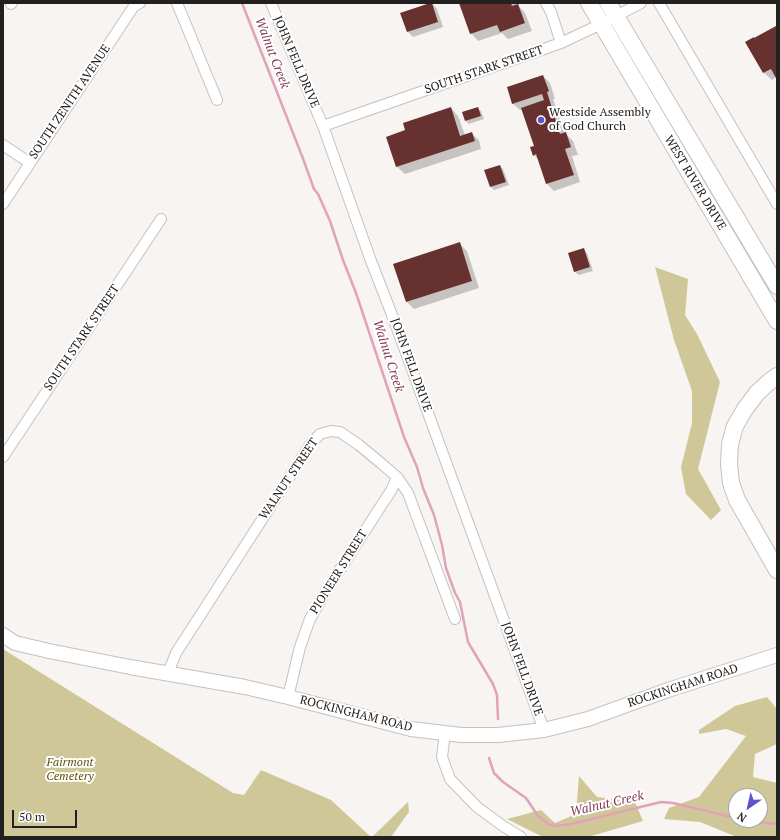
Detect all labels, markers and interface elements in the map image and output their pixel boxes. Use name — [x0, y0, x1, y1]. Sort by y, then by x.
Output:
street label: JOHN FELL DRIVE — [270, 14, 322, 110]
water label: Walnut Creek — [251, 15, 293, 91]
street label: SOUTH ZENITH AVENUE — [26, 42, 114, 162]
street label: SOUTH STARK STREET — [423, 43, 545, 97]
place label: Westside Assembly of God Church — [549, 106, 651, 134]
marker: Westside Assembly of God Church — [536, 115, 546, 125]
street label: WEST RIVER DRIVE — [661, 133, 729, 233]
street label: SOUTH STARK STREET — [41, 282, 123, 394]
street label: JOHN FELL DRIVE — [387, 316, 435, 414]
water label: Walnut Creek — [369, 318, 407, 394]
street label: WALNUT STREET — [256, 436, 322, 522]
street label: PIONEER STREET — [307, 527, 371, 617]
street label: JOHN FELL DRIVE — [498, 620, 546, 718]
street label: ROCKINGHAM ROAD — [626, 661, 740, 711]
street label: ROCKINGHAM ROAD — [298, 693, 414, 735]
park label: Fairmont Cemetery — [46, 756, 94, 784]
water label: Walnut Creek — [569, 788, 645, 820]
north arrow — [728, 788, 768, 828]
scale bar — [14, 802, 79, 828]
text: 50 m — [19, 809, 45, 824]
text: N — [734, 809, 749, 825]

